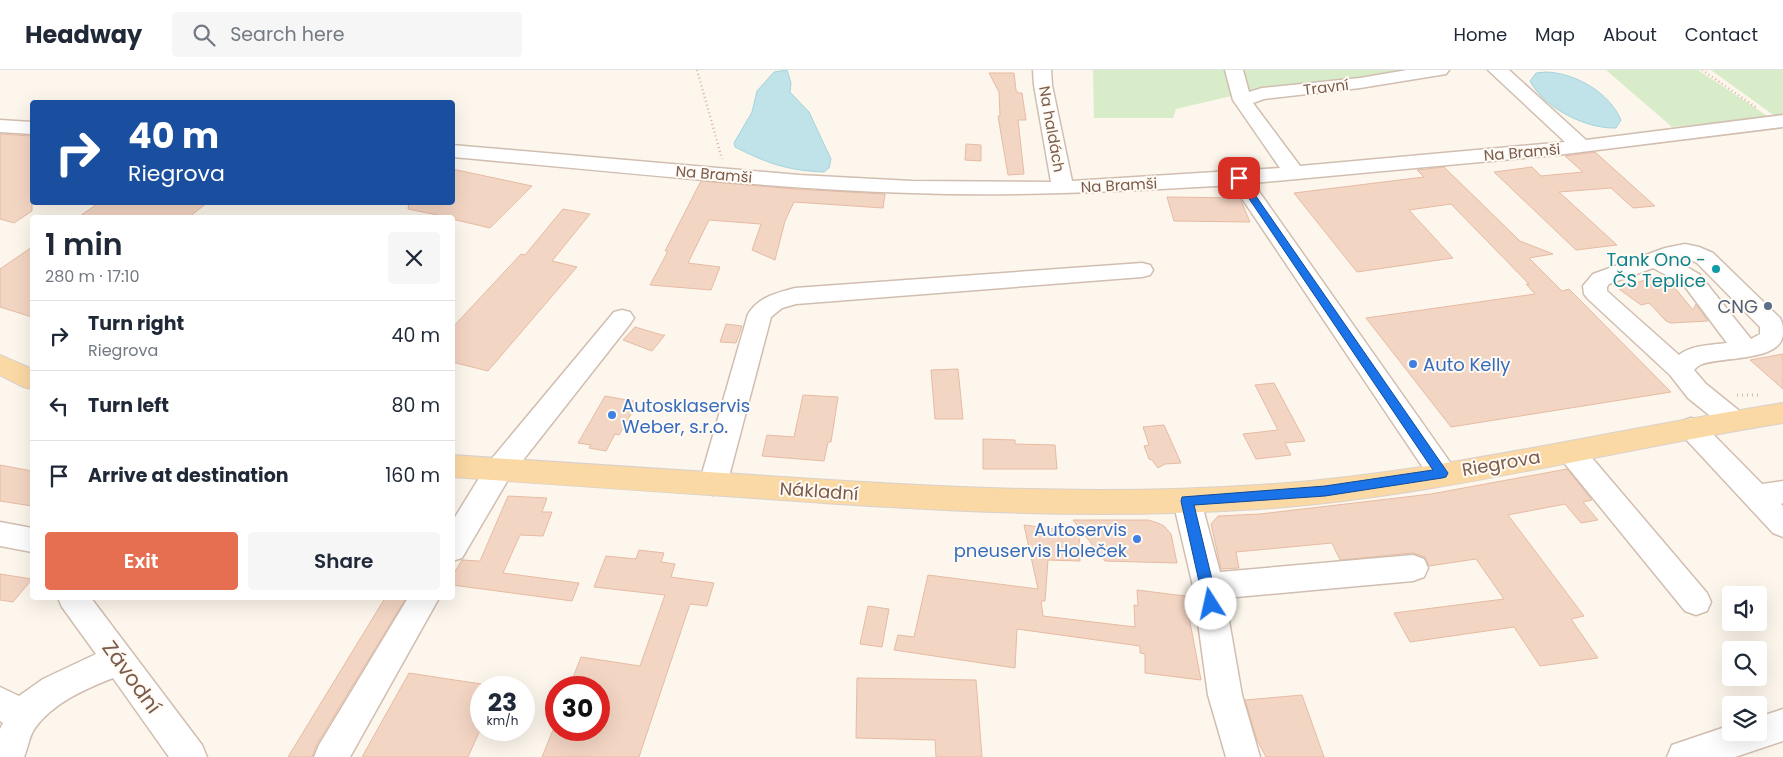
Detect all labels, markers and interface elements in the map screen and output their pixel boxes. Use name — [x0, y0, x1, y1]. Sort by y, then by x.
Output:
search box — [172, 12, 522, 57]
text: Headway — [25, 18, 142, 51]
icon: search — [190, 21, 218, 49]
text: Search here — [230, 21, 345, 48]
text: Home — [1453, 22, 1507, 47]
text: Map — [1535, 22, 1575, 47]
text: About — [1603, 22, 1657, 47]
text: Contact — [1685, 22, 1758, 47]
street label: Travní — [1302, 74, 1350, 100]
street label: Na haldách — [1034, 84, 1070, 174]
text: 40 m — [128, 111, 219, 160]
icon: right — [45, 120, 110, 185]
street label: Na Bramši — [1483, 138, 1561, 166]
pin — [1218, 157, 1260, 199]
text: Riegrova — [128, 158, 225, 189]
street label: Na Bramši — [675, 160, 753, 188]
icon: arrive — [1225, 164, 1253, 192]
street label: Na Bramši — [1080, 173, 1158, 197]
text: 1 min — [45, 223, 123, 266]
button: close — [388, 232, 440, 284]
place label: Tank Ono - ČS Teplice — [1607, 247, 1706, 293]
marker: Tank Ono - ČS Teplice — [1710, 263, 1722, 275]
text: 280 m · 17:10 — [45, 265, 139, 288]
place label: CNG — [1717, 294, 1758, 319]
marker: CNG — [1762, 300, 1774, 312]
text: Turn right — [88, 310, 184, 337]
icon: right — [45, 322, 73, 350]
text: 40 m — [391, 322, 440, 349]
text: Riegrova — [88, 339, 158, 362]
place label: Auto Kelly — [1423, 352, 1510, 377]
marker: Auto Kelly — [1407, 358, 1419, 370]
icon: left — [45, 392, 73, 420]
text: Turn left — [88, 392, 169, 419]
text: 80 m — [391, 392, 440, 419]
place label: Autosklaservis Weber, s.r.o. — [622, 393, 750, 439]
marker: Autosklaservis Weber, s.r.o. — [606, 409, 618, 421]
street label: Riegrova — [1460, 444, 1542, 482]
icon: arrive — [45, 462, 73, 490]
text: Arrive at destination — [88, 462, 289, 489]
text: 160 m — [385, 462, 440, 489]
street label: Nákladní — [779, 476, 859, 506]
place label: Autoservis pneuservis Holeček — [954, 517, 1128, 563]
button: Exit — [45, 532, 238, 590]
button: Share — [248, 532, 440, 590]
marker: Autoservis pneuservis Holeček — [1131, 533, 1143, 545]
position arrow — [1184, 577, 1236, 629]
map controls — [1722, 586, 1767, 741]
button: sound — [1722, 586, 1767, 631]
street label: Závodní — [96, 635, 168, 719]
button: search — [1722, 641, 1767, 686]
speed limit sign: 30 — [545, 676, 610, 741]
text: 23 — [488, 685, 517, 720]
button: layers — [1722, 696, 1767, 741]
text: km/h — [487, 712, 518, 729]

